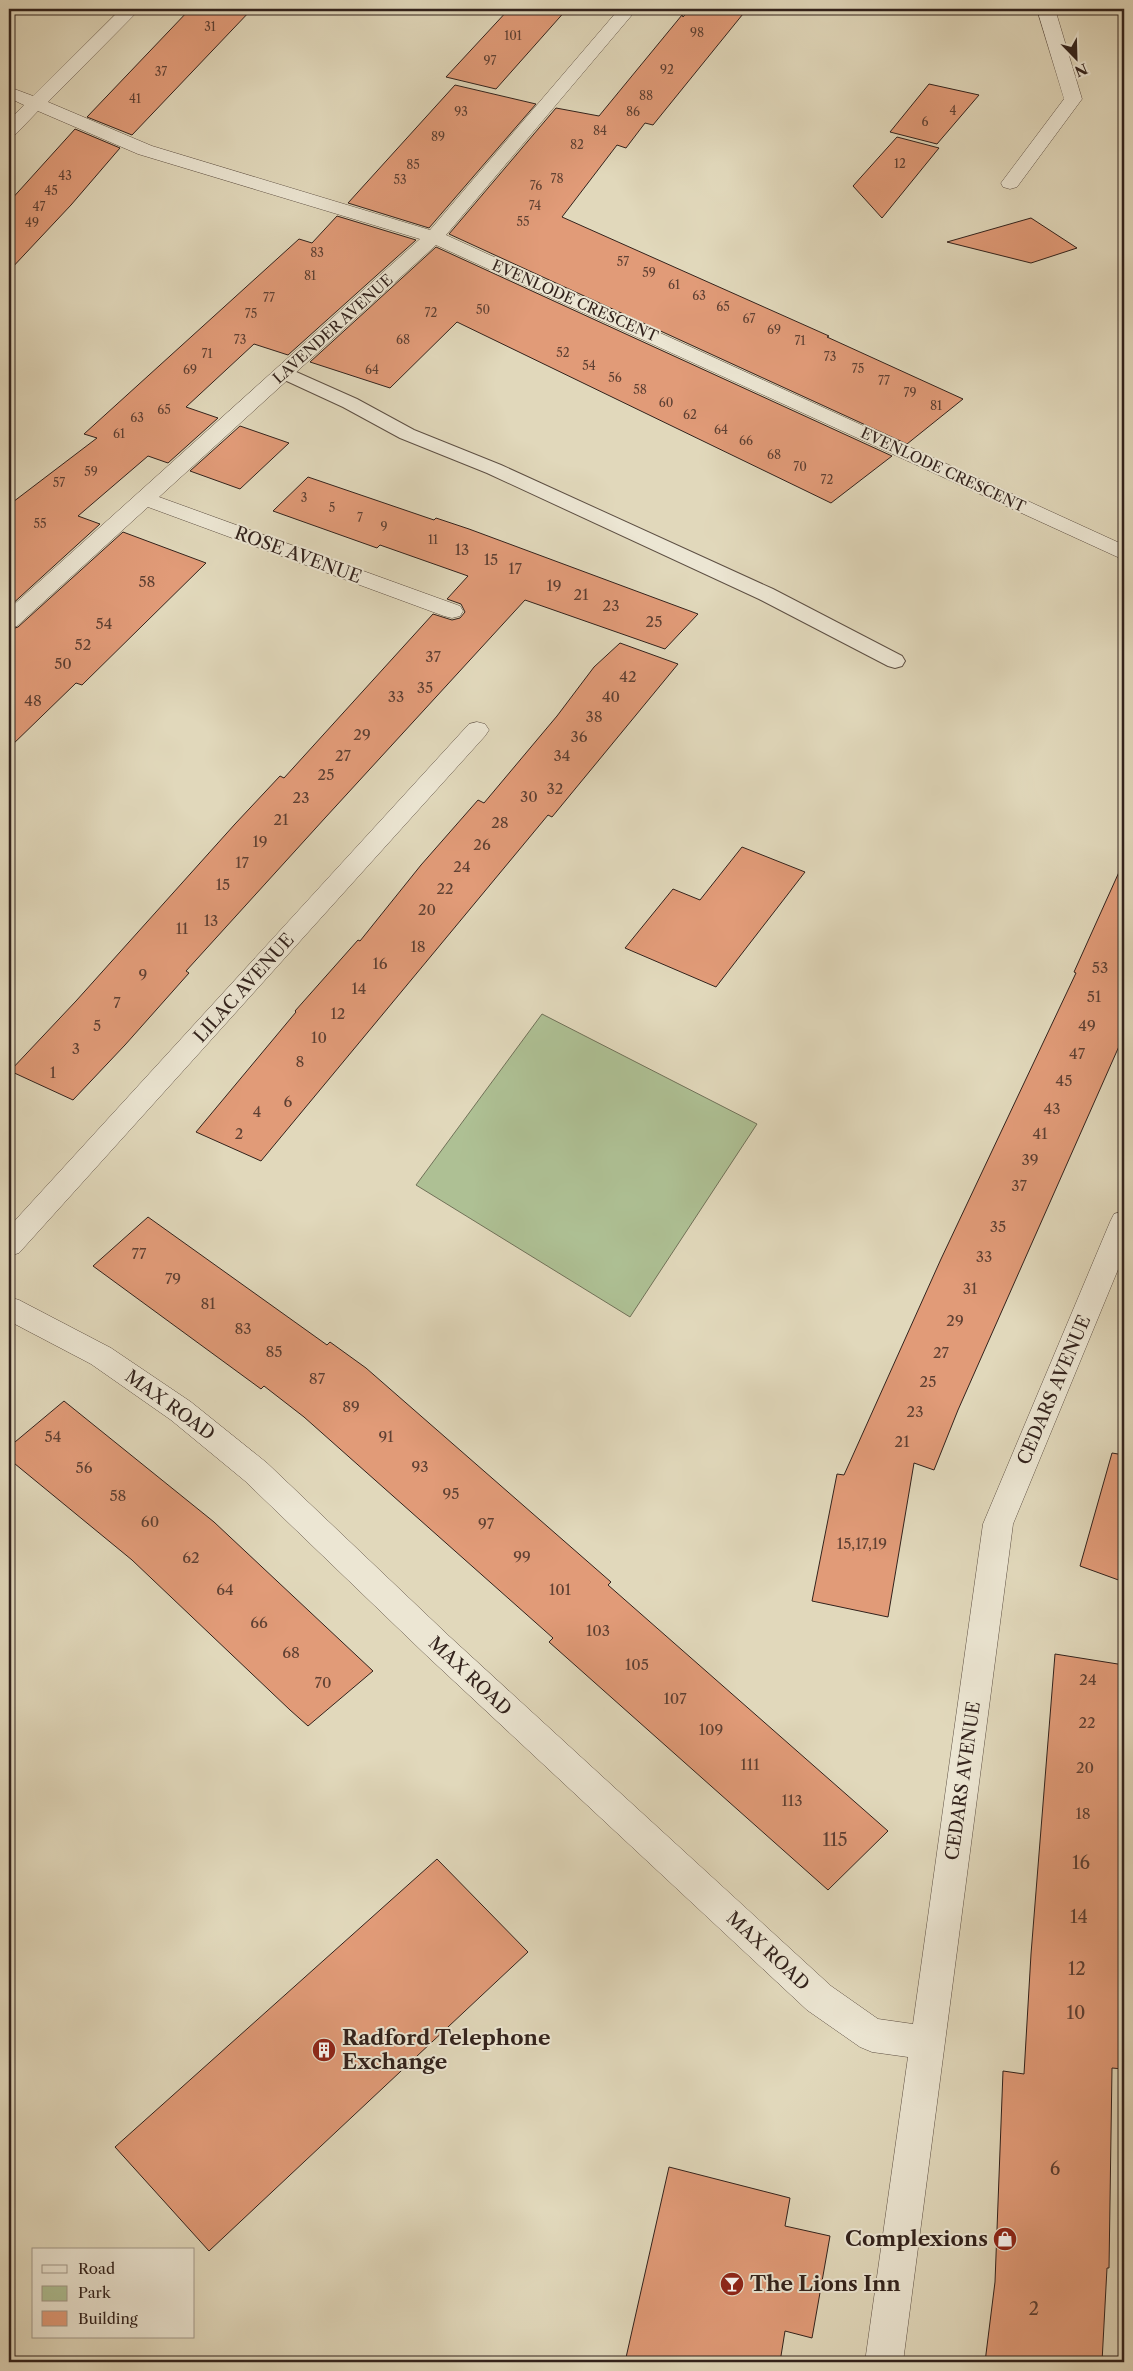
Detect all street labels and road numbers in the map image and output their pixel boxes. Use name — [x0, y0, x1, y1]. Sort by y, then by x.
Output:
street label: EVENLODE CRESCENT — [489, 255, 662, 346]
street label: LAVENDER AVENUE — [269, 270, 397, 387]
street label: EVENLODE CRESCENT — [858, 423, 1029, 516]
street label: ROSE AVENUE — [231, 522, 365, 588]
street label: LILAC AVENUE — [189, 929, 299, 1047]
street label: CEDARS AVENUE — [1013, 1312, 1095, 1468]
street label: MAX ROAD — [121, 1365, 219, 1445]
street label: MAX ROAD — [424, 1632, 516, 1720]
street label: CEDARS AVENUE — [941, 1700, 985, 1862]
street label: MAX ROAD — [722, 1907, 814, 1995]

